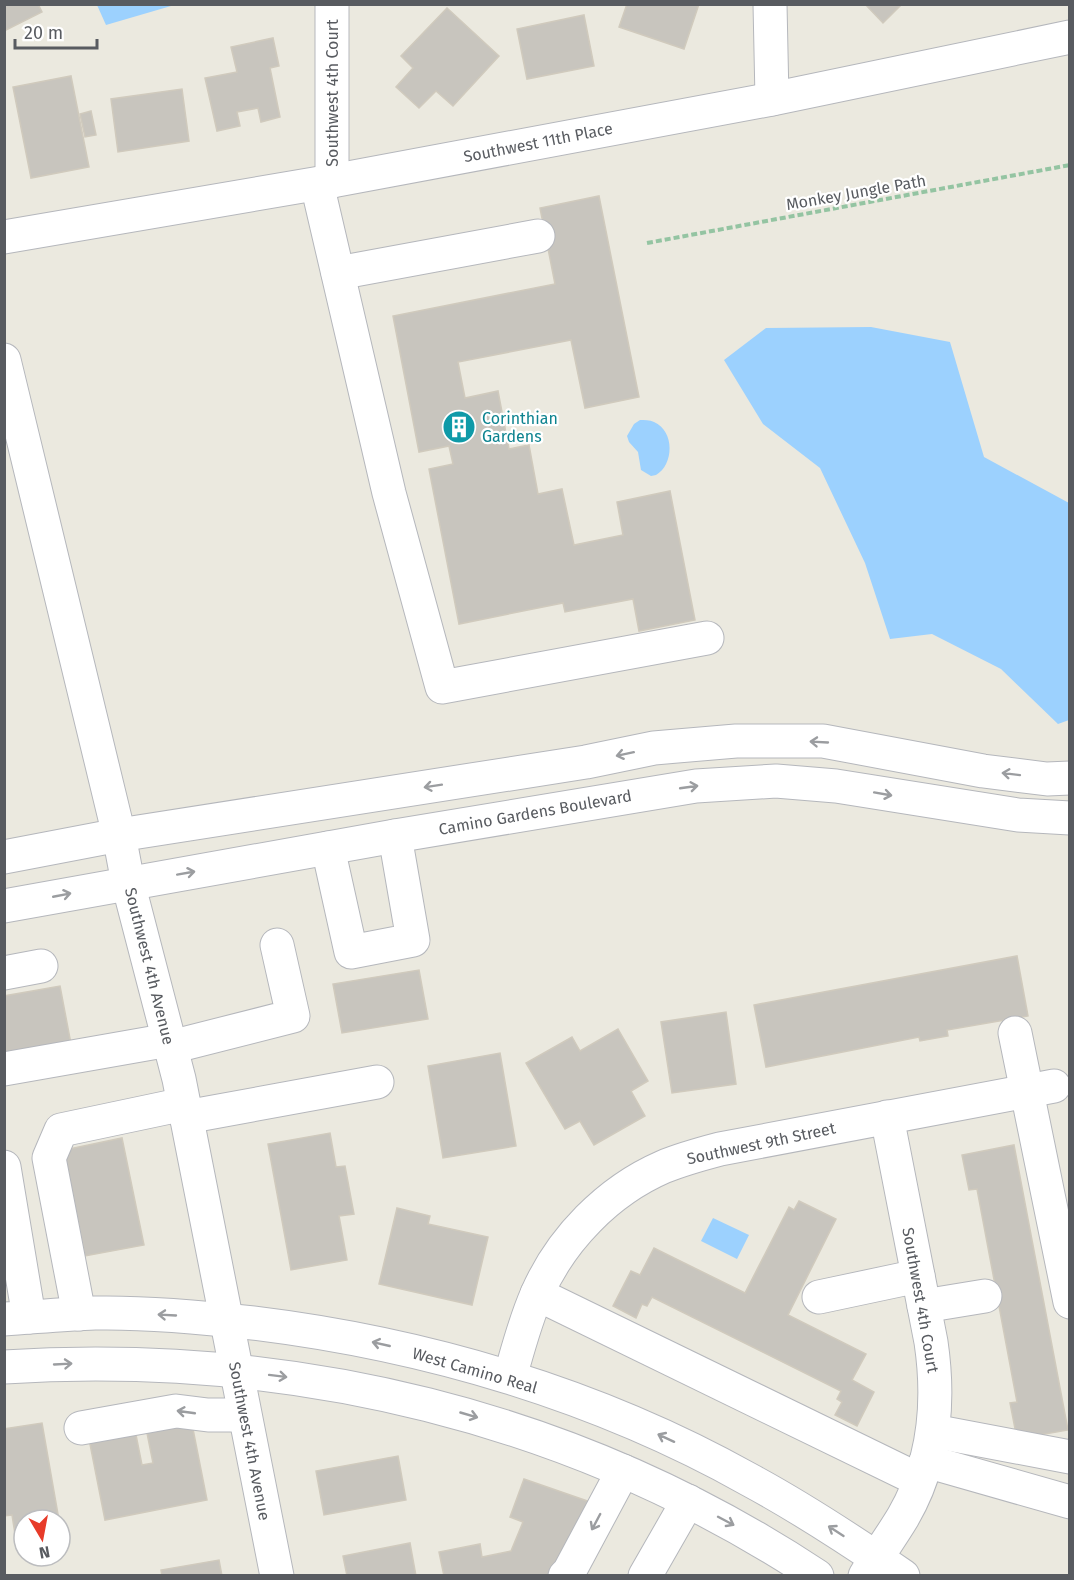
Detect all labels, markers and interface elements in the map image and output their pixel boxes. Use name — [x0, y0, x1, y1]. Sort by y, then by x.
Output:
scale bar — [15, 12, 98, 50]
street label: Southwest 4th Court — [323, 19, 342, 167]
text: 20 m — [24, 22, 63, 44]
street label: Southwest 11th Place — [462, 119, 614, 166]
street label: Monkey Jungle Path — [785, 171, 928, 214]
building icon: Corinthian Gardens — [441, 409, 477, 445]
place label: Corinthian Gardens — [482, 409, 558, 446]
one-way arrow — [810, 736, 830, 747]
one-way arrow — [616, 749, 635, 760]
one-way arrow — [1002, 768, 1022, 779]
one-way arrow — [423, 781, 443, 792]
one-way arrow — [678, 782, 698, 793]
street label: Camino Gardens Boulevard — [437, 786, 633, 839]
one-way arrow — [872, 788, 892, 799]
one-way arrow — [176, 867, 195, 878]
street label: Southwest 4th Avenue — [121, 886, 178, 1047]
one-way arrow — [52, 889, 71, 900]
street label: Southwest 9th Street — [685, 1118, 837, 1169]
street label: Southwest 4th Court — [898, 1226, 943, 1375]
one-way arrow — [157, 1310, 177, 1321]
one-way arrow — [372, 1337, 391, 1349]
street label: West Camino Real — [410, 1344, 540, 1398]
one-way arrow — [52, 1358, 72, 1369]
street label: Southwest 4th Avenue — [225, 1360, 274, 1522]
one-way arrow — [268, 1370, 288, 1381]
one-way arrow — [176, 1407, 196, 1418]
one-way arrow — [459, 1410, 478, 1422]
one-way arrow — [657, 1431, 675, 1443]
north arrow — [12, 1508, 72, 1568]
one-way arrow — [590, 1513, 601, 1531]
one-way arrow — [717, 1516, 735, 1527]
one-way arrow — [828, 1525, 845, 1538]
text: N — [38, 1542, 51, 1563]

